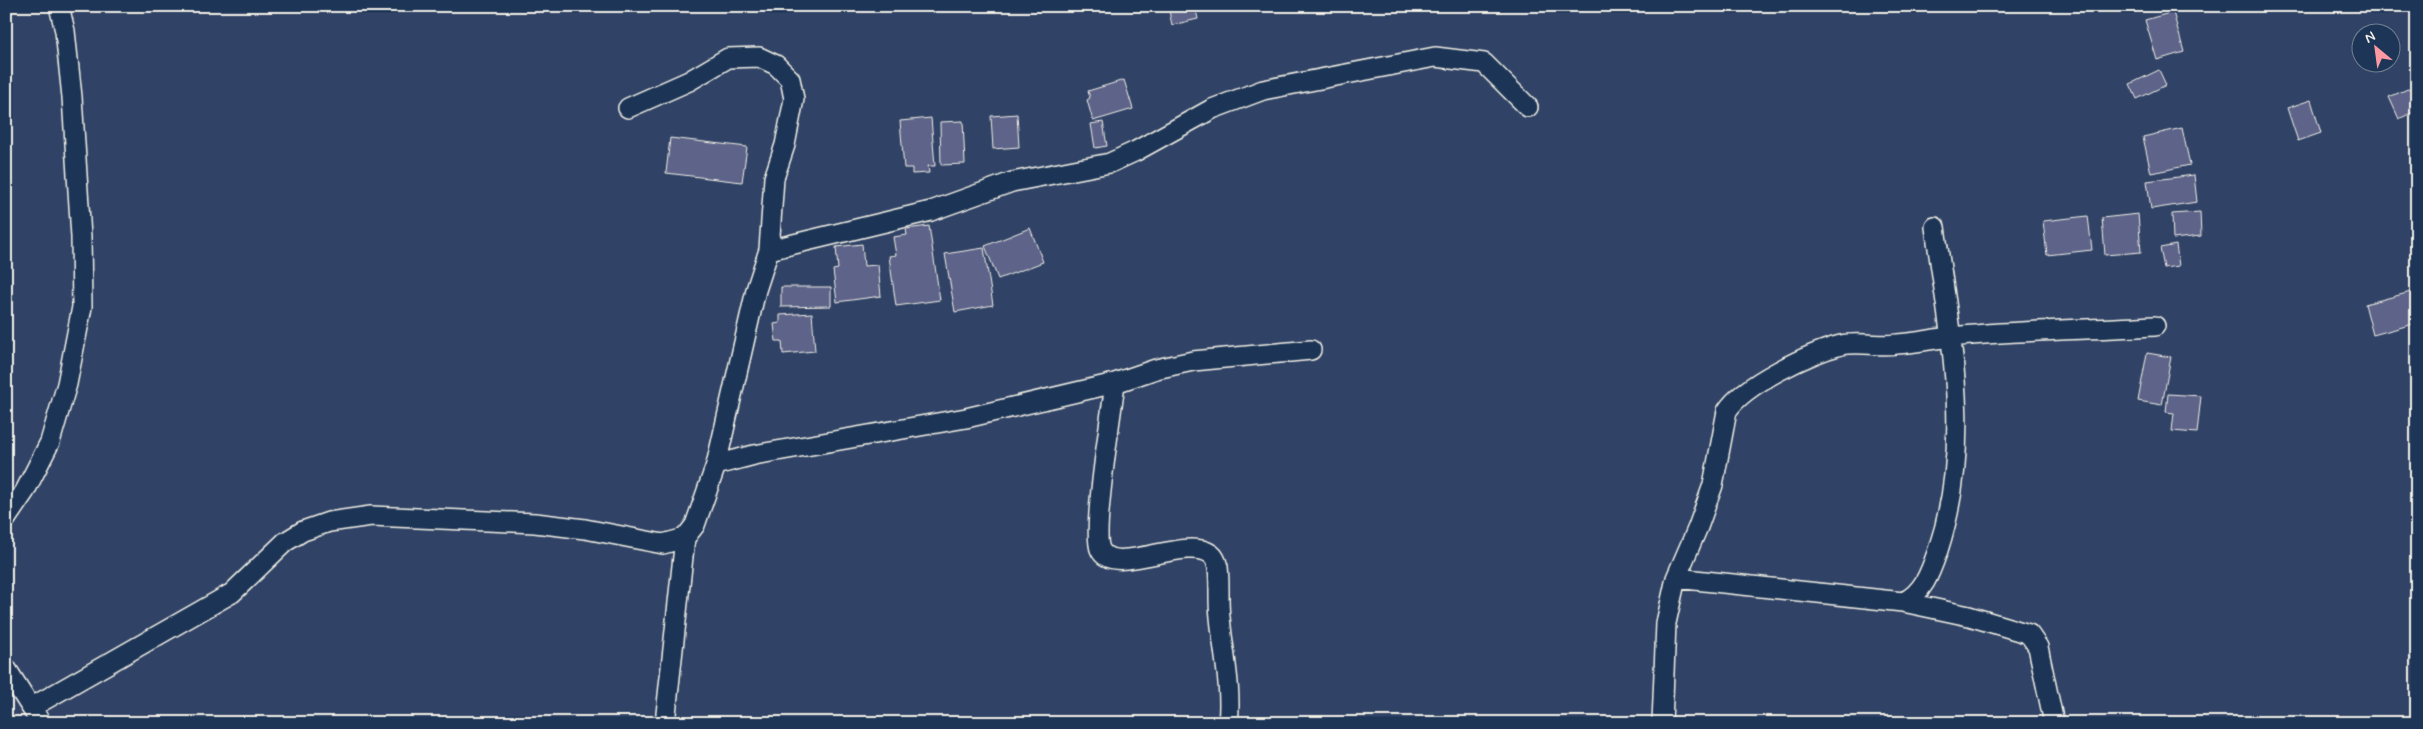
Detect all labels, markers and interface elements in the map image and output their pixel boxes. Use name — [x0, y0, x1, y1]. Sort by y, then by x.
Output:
north arrow — [2350, 22, 2400, 72]
text: N — [2362, 27, 2379, 48]

